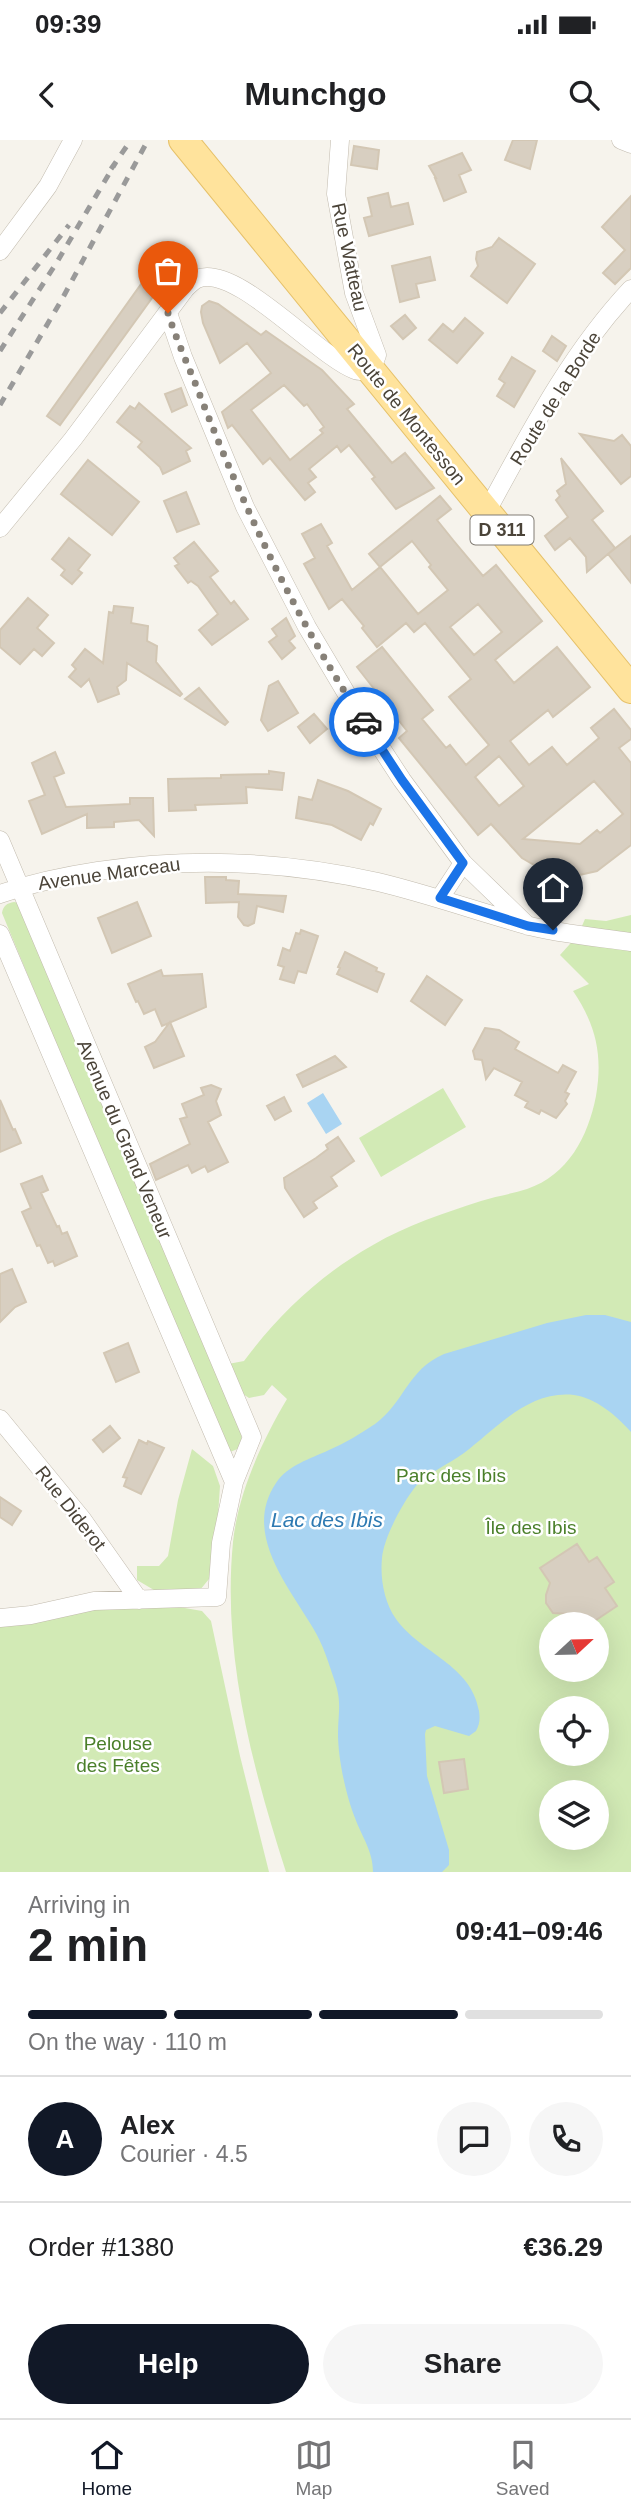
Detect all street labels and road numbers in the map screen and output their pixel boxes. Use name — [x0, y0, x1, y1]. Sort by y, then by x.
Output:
street label: Rue Watteau — [328, 201, 371, 313]
street label: Route de la Borde — [506, 328, 605, 469]
street label: Route de Montesson — [343, 340, 470, 489]
road number: D 311 — [470, 516, 534, 544]
street label: Avenue Marceau — [37, 853, 181, 894]
street label: Avenue du Grand Veneur — [73, 1037, 176, 1242]
street label: Rue Diderot — [31, 1462, 111, 1555]

